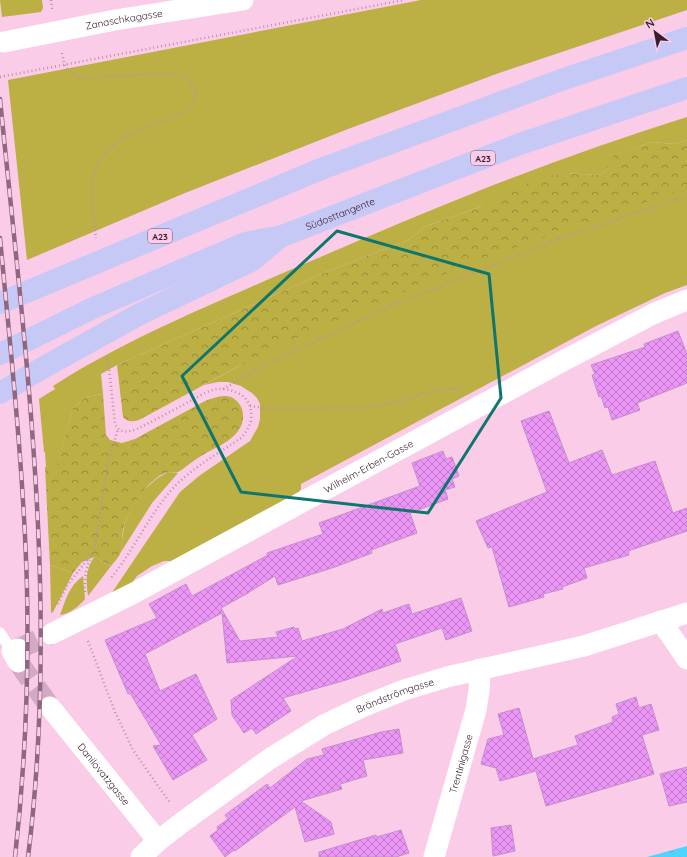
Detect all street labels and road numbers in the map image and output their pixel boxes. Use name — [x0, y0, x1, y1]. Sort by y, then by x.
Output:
street label: Zanaschkagasse — [84, 6, 164, 32]
road number: A23 — [471, 151, 495, 165]
street label: Südosttangente — [304, 194, 377, 233]
road number: A23 — [148, 229, 172, 243]
street label: Wilhelm-Erben-Gasse — [321, 437, 416, 496]
street label: Brändströmgasse — [353, 675, 436, 716]
street label: Trentinigasse — [446, 732, 475, 795]
street label: Danilovatzgasse — [75, 740, 133, 808]

